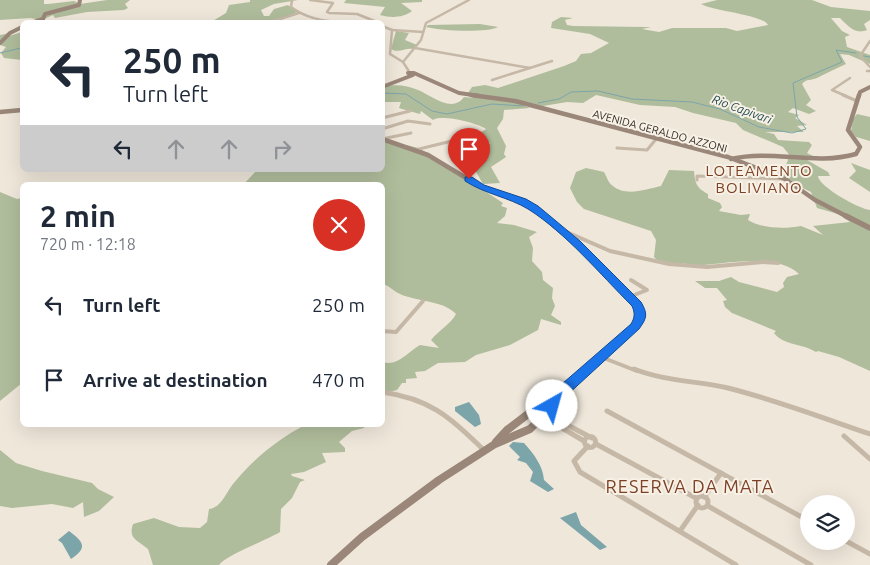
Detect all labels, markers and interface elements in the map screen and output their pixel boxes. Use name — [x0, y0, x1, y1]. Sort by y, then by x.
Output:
icon: left — [40, 40, 105, 105]
text: 250 m — [123, 40, 221, 80]
text: Turn left — [123, 81, 208, 106]
water label: Rio Capivari — [710, 92, 774, 126]
street label: AVENIDA GERALDO AZZONI — [591, 107, 729, 155]
pin — [448, 128, 490, 179]
icon: left — [109, 135, 137, 163]
icon: ahead — [162, 135, 190, 163]
icon: ahead — [215, 135, 243, 163]
icon: right — [268, 135, 296, 163]
icon: arrive — [455, 135, 483, 163]
district label: LOTEAMENTO BOLIVIANO — [705, 162, 813, 196]
text: 2 min — [40, 199, 116, 233]
button: close — [313, 199, 365, 251]
text: 720 m · 12:18 — [40, 235, 136, 253]
icon: left — [40, 291, 68, 319]
text: Turn left — [83, 294, 161, 316]
text: 250 m — [312, 294, 365, 316]
icon: arrive — [40, 366, 68, 394]
text: Arrive at destination — [83, 369, 268, 391]
text: 470 m — [312, 369, 365, 391]
position arrow — [525, 379, 577, 431]
district label: RESERVA DA MATA — [606, 476, 774, 496]
map controls — [800, 495, 855, 550]
button: layers — [800, 495, 855, 550]

